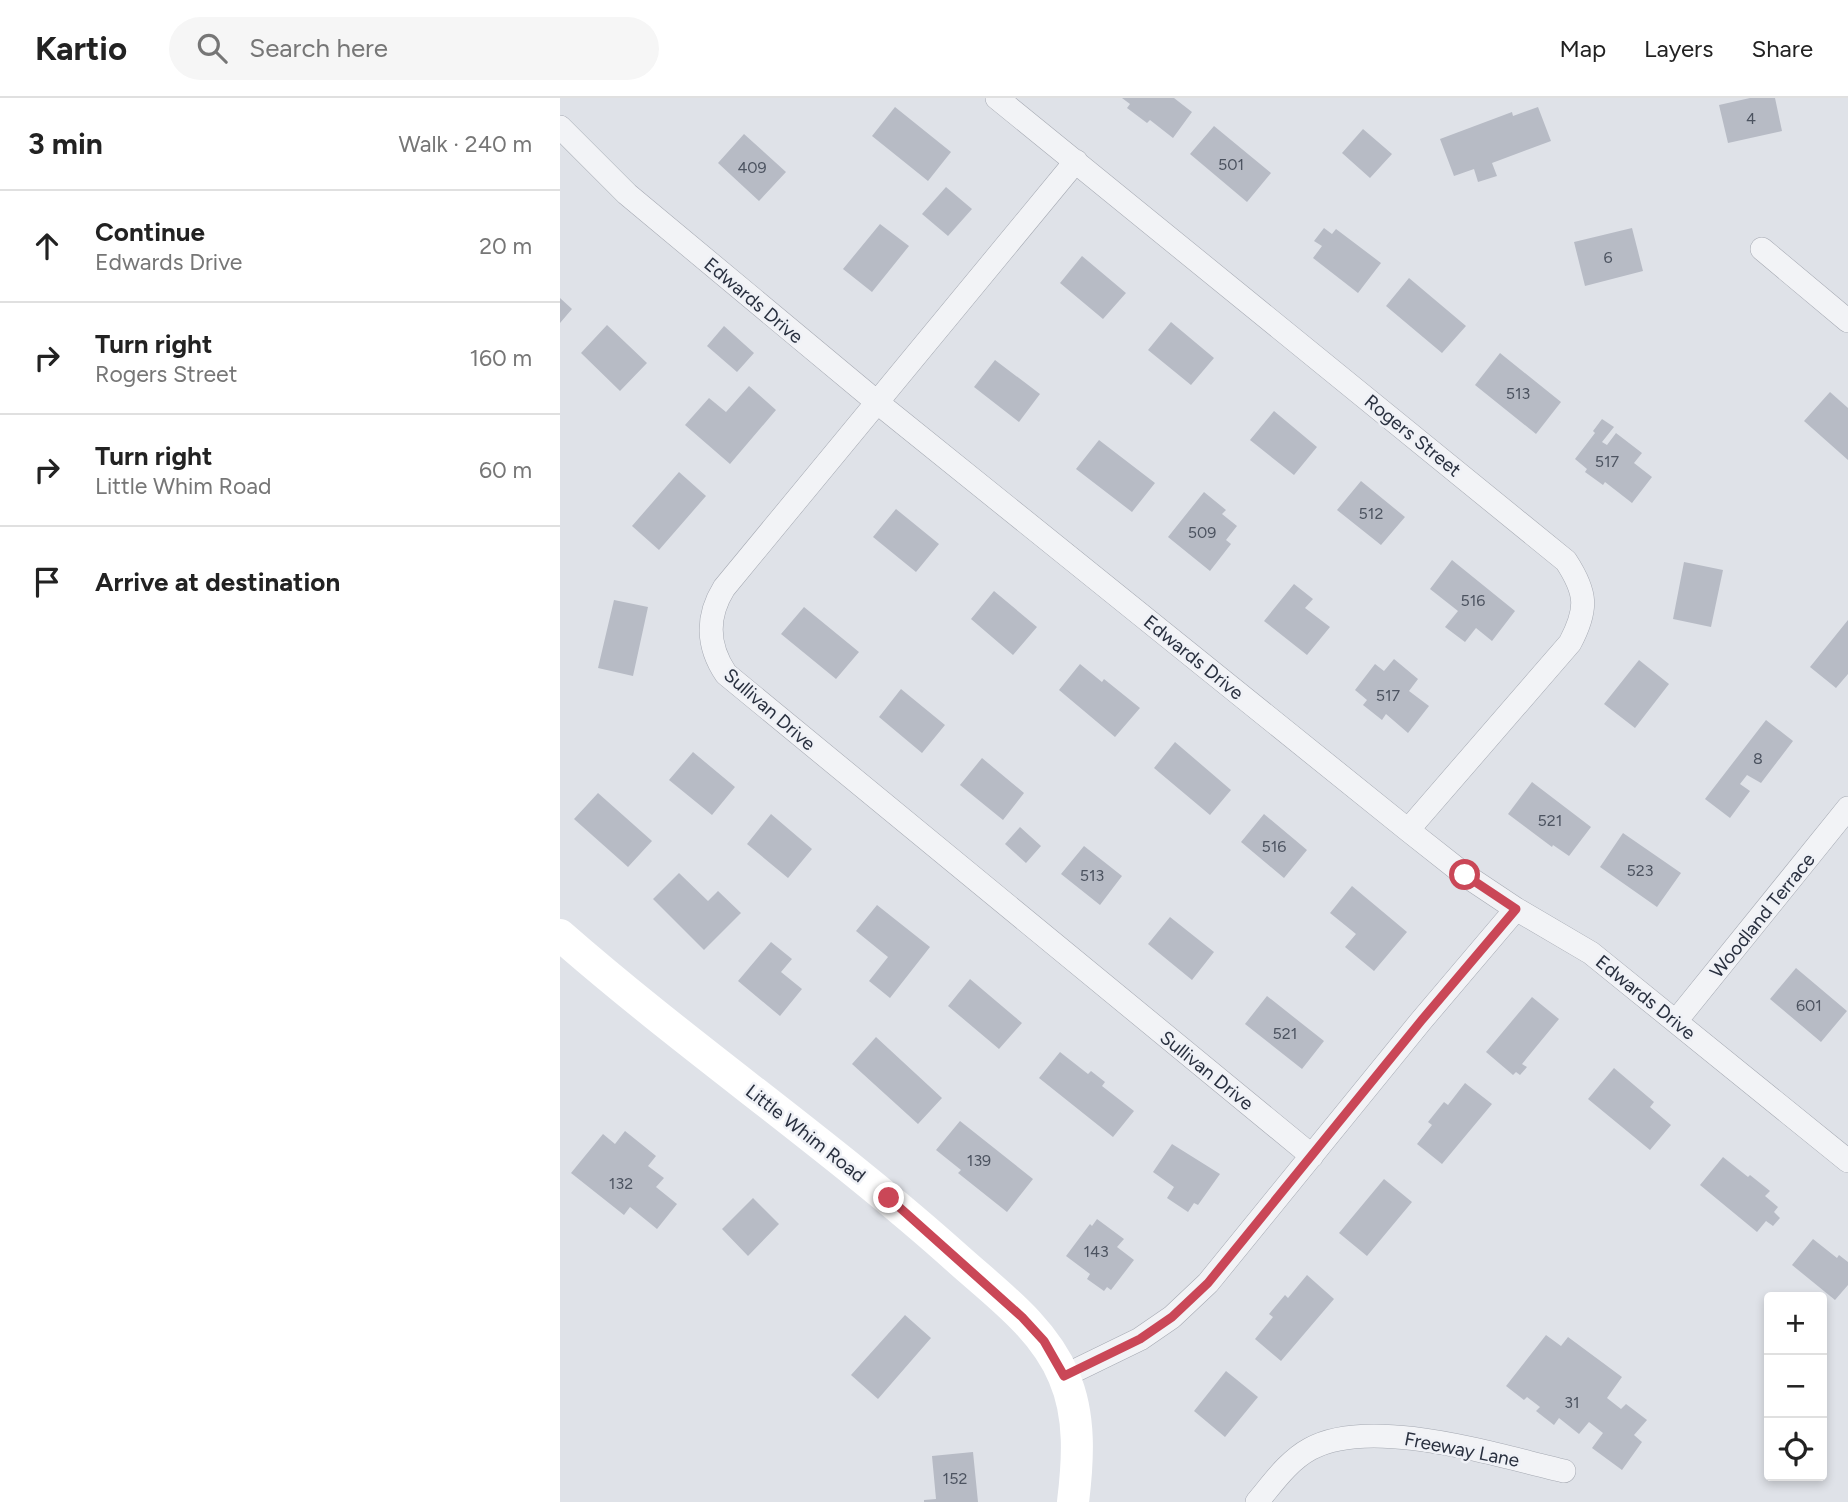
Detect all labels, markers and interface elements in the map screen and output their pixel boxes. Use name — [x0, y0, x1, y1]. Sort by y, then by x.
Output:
search box — [169, 17, 659, 80]
text: Kartio — [35, 29, 127, 68]
icon: search — [193, 29, 231, 67]
text: Search here — [249, 32, 388, 64]
text: Map — [1559, 34, 1606, 63]
text: Layers — [1644, 34, 1713, 63]
text: Share — [1751, 34, 1813, 63]
house number: 4 — [1746, 109, 1756, 128]
text: 3 min — [28, 125, 103, 162]
text: Walk · 240 m — [399, 130, 532, 158]
house number: 501 — [1218, 155, 1244, 174]
house number: 409 — [737, 158, 767, 177]
text: Continue — [95, 216, 205, 248]
icon: ahead — [28, 227, 66, 265]
text: 20 m — [479, 232, 532, 260]
text: Edwards Drive — [95, 248, 242, 276]
house number: 6 — [1603, 248, 1613, 267]
street label: Edwards Drive — [700, 252, 808, 348]
text: Turn right — [95, 328, 212, 360]
icon: right — [28, 339, 66, 377]
text: 160 m — [469, 344, 532, 372]
text: Rogers Street — [95, 360, 237, 388]
house number: 513 — [1506, 384, 1530, 403]
street label: Rogers Street — [1360, 389, 1466, 481]
text: Turn right — [95, 440, 212, 472]
icon: right — [28, 451, 66, 489]
house number: 517 — [1595, 452, 1620, 471]
text: 60 m — [479, 456, 532, 484]
text: Little Whim Road — [95, 472, 271, 500]
house number: 512 — [1359, 504, 1383, 523]
house number: 509 — [1188, 523, 1216, 542]
icon: arrive — [28, 563, 66, 601]
text: Arrive at destination — [95, 566, 340, 598]
house number: 516 — [1461, 591, 1485, 610]
street label: Edwards Drive — [1139, 610, 1248, 705]
street label: Sullivan Drive — [719, 663, 820, 755]
house number: 517 — [1376, 686, 1401, 705]
house number: 8 — [1753, 749, 1763, 768]
house number: 521 — [1538, 811, 1562, 830]
house number: 516 — [1262, 837, 1286, 856]
street label: Woodland Terrace — [1705, 848, 1820, 982]
route start — [1449, 859, 1480, 890]
house number: 523 — [1627, 861, 1653, 880]
house number: 513 — [1080, 866, 1104, 885]
street label: Edwards Drive — [1591, 950, 1700, 1045]
house number: 601 — [1796, 996, 1822, 1015]
house number: 521 — [1273, 1024, 1297, 1043]
street label: Sullivan Drive — [1155, 1026, 1258, 1115]
street label: Little Whim Road — [741, 1079, 870, 1187]
house number: 139 — [967, 1151, 991, 1170]
house number: 132 — [609, 1174, 633, 1193]
route end — [873, 1182, 904, 1213]
house number: 143 — [1083, 1242, 1109, 1261]
map controls — [1764, 1292, 1827, 1481]
button: + — [1764, 1292, 1827, 1355]
button: − — [1764, 1355, 1827, 1418]
house number: 31 — [1564, 1393, 1580, 1412]
button: locate — [1764, 1418, 1827, 1481]
street label: Freeway Lane — [1403, 1427, 1521, 1472]
house number: 152 — [943, 1469, 967, 1488]

